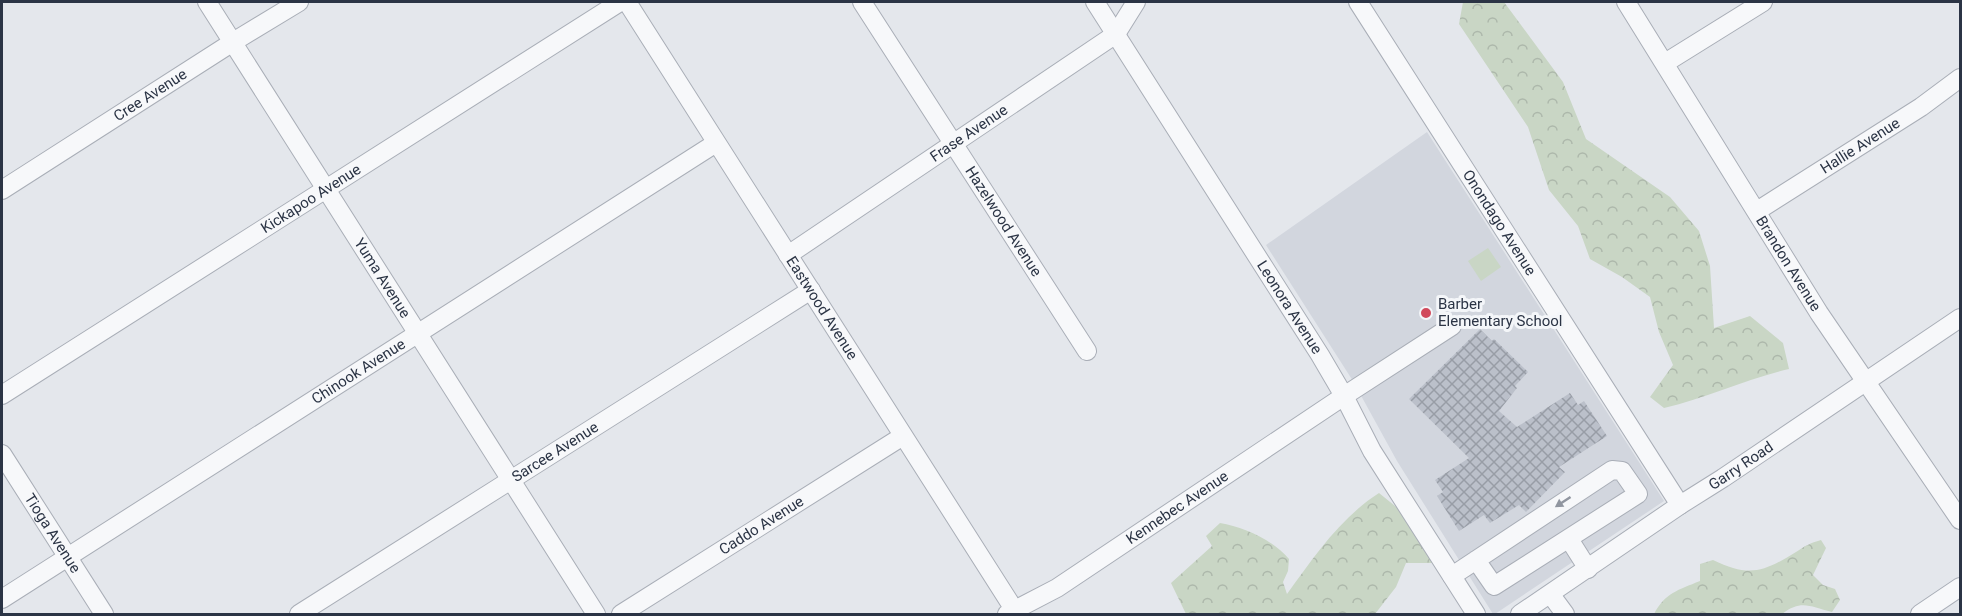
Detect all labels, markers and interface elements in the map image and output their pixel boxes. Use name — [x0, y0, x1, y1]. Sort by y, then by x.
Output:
street label: Cree Avenue — [110, 65, 190, 125]
street label: Frase Avenue — [927, 101, 1011, 166]
street label: Hallie Avenue — [1817, 114, 1903, 178]
street label: Kickapoo Avenue — [257, 160, 364, 237]
street label: Hazelwood Avenue — [961, 163, 1046, 280]
street label: Onondago Avenue — [1459, 166, 1540, 279]
street label: Brandon Avenue — [1752, 213, 1825, 315]
street label: Yuma Avenue — [350, 235, 414, 321]
street label: Eastwood Avenue — [782, 253, 862, 363]
street label: Leonora Avenue — [1253, 257, 1326, 357]
place label: Barber Elementary School — [1438, 295, 1562, 330]
marker: Barber Elementary School — [1419, 306, 1433, 320]
street label: Chinook Avenue — [308, 335, 409, 408]
street label: Sarcee Avenue — [509, 418, 602, 486]
street label: Garry Road — [1705, 438, 1777, 494]
street label: Kennebec Avenue — [1123, 467, 1232, 548]
street label: Tioga Avenue — [21, 490, 84, 576]
street label: Caddo Avenue — [716, 492, 807, 559]
one-way arrow — [1555, 497, 1571, 508]

